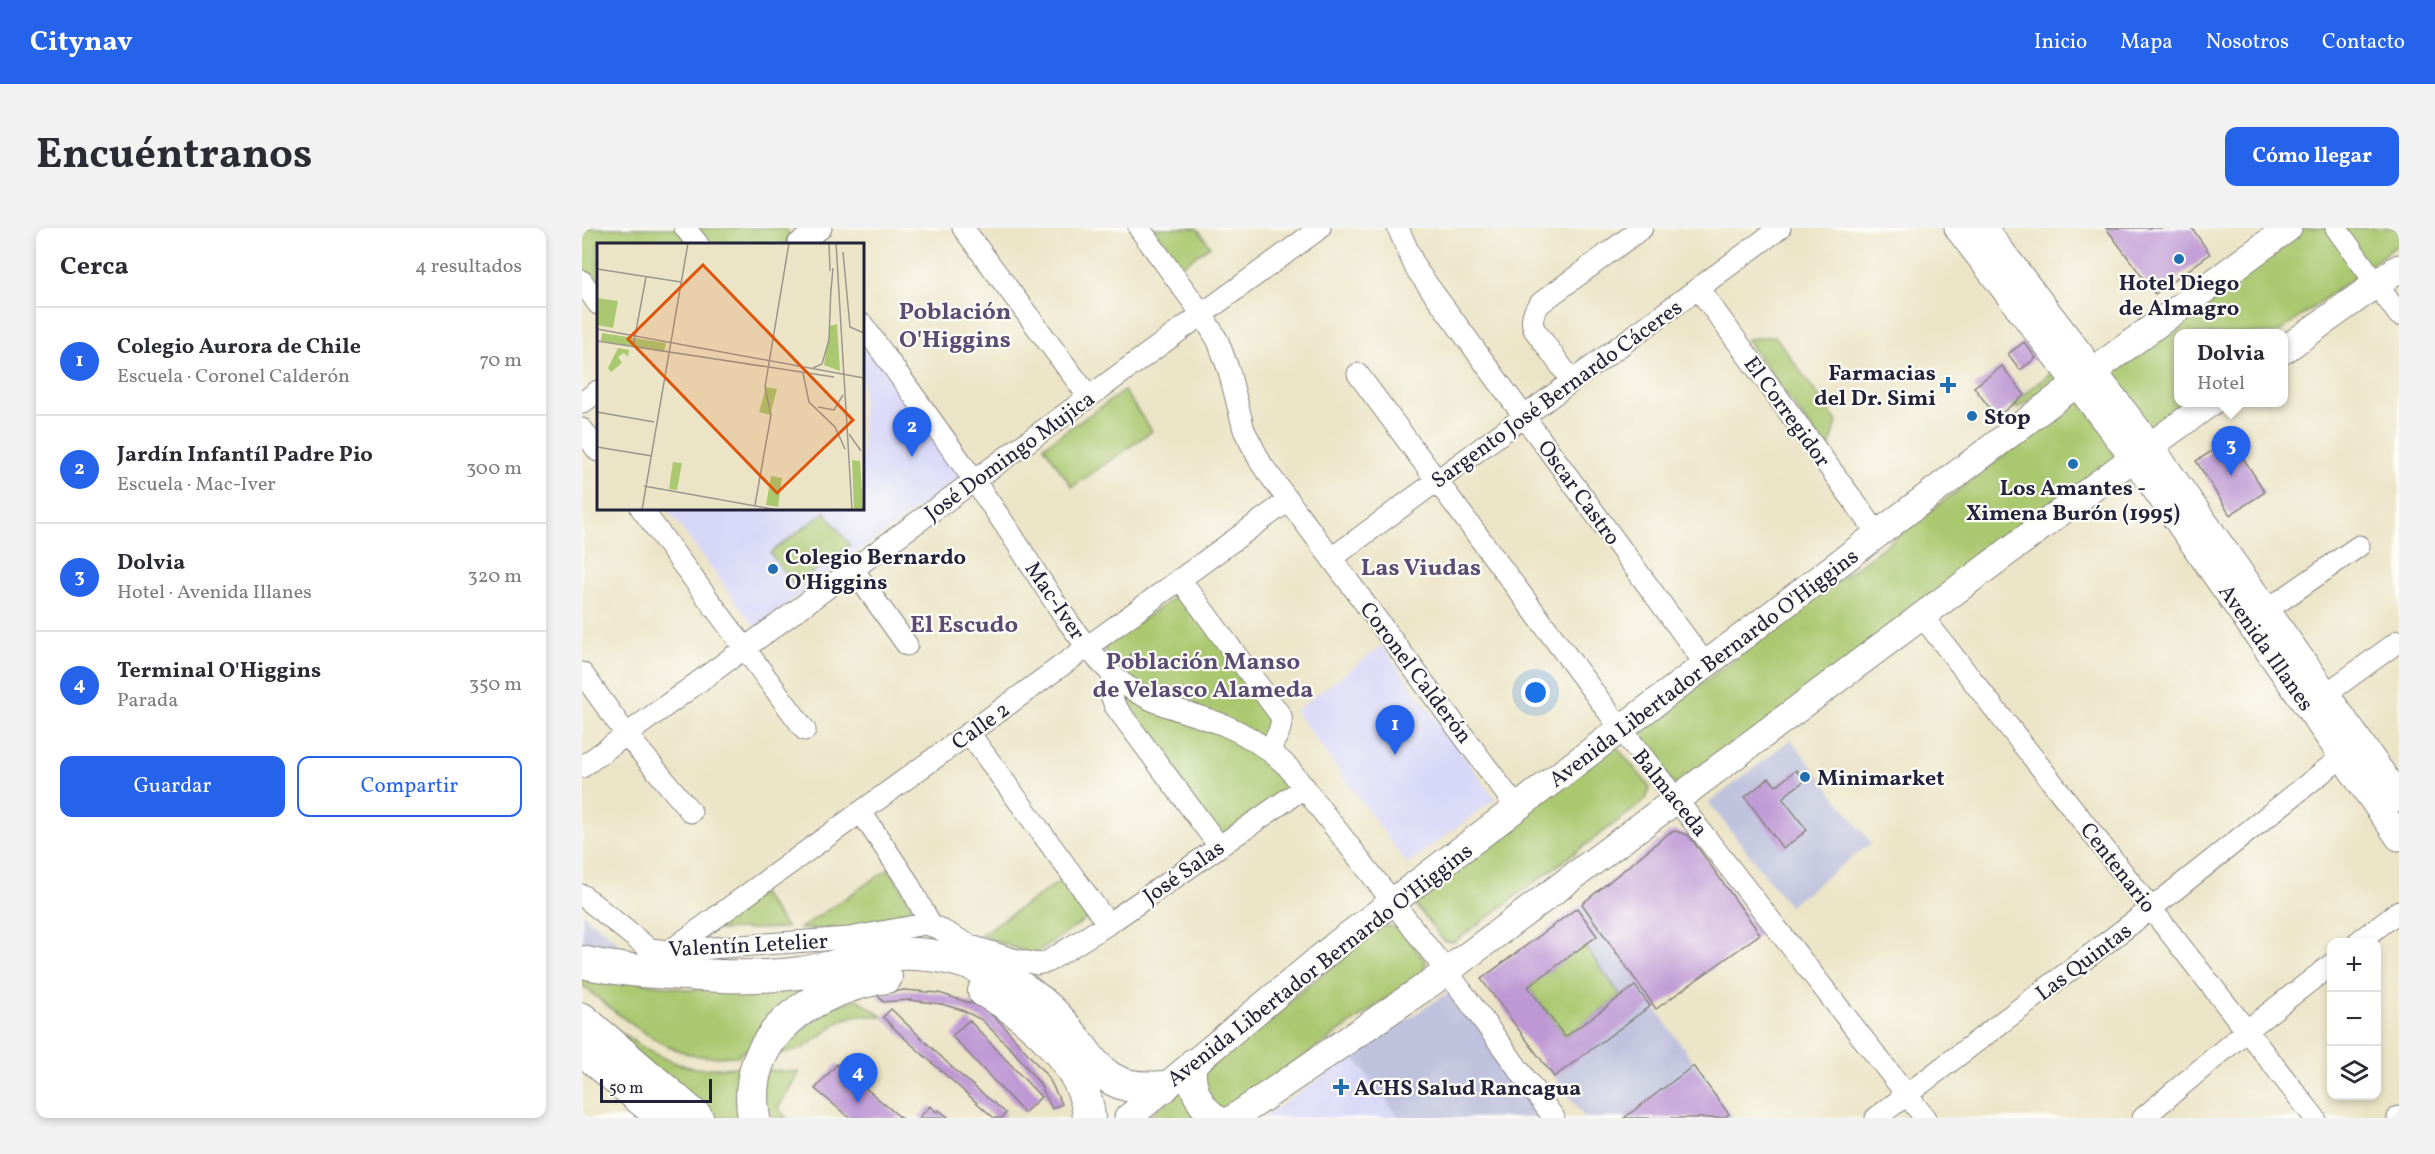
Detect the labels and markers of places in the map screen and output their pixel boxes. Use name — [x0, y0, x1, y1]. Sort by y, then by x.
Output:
marker: Hotel Diego de Almagro — [2172, 252, 2186, 266]
place label: Hotel Diego de Almagro — [2119, 269, 2239, 325]
place label: Farmacias del Dr. Simi — [1814, 359, 1936, 415]
marker: Farmacias del Dr. Simi — [1941, 378, 1955, 392]
place label: Stop — [1984, 403, 2031, 434]
pin: 2 — [892, 408, 932, 457]
marker: Stop — [1965, 409, 1979, 423]
pin: 3 — [2212, 426, 2250, 476]
marker: Los Amantes - Ximena Burón (1995) — [2066, 457, 2080, 471]
place label: Los Amantes - Ximena Burón (1995) — [1966, 474, 2180, 530]
place label: Colegio Bernardo O'Higgins — [785, 543, 966, 599]
marker: Colegio Bernardo O'Higgins — [766, 562, 780, 576]
pin: 1 — [1376, 706, 1414, 755]
place label: Minimarket — [1817, 764, 1945, 795]
marker: Minimarket — [1798, 770, 1812, 784]
pin: 4 — [838, 1054, 878, 1103]
place label: ACHS Salud Rancagua — [1354, 1074, 1581, 1105]
marker: ACHS Salud Rancagua — [1332, 1078, 1350, 1096]

